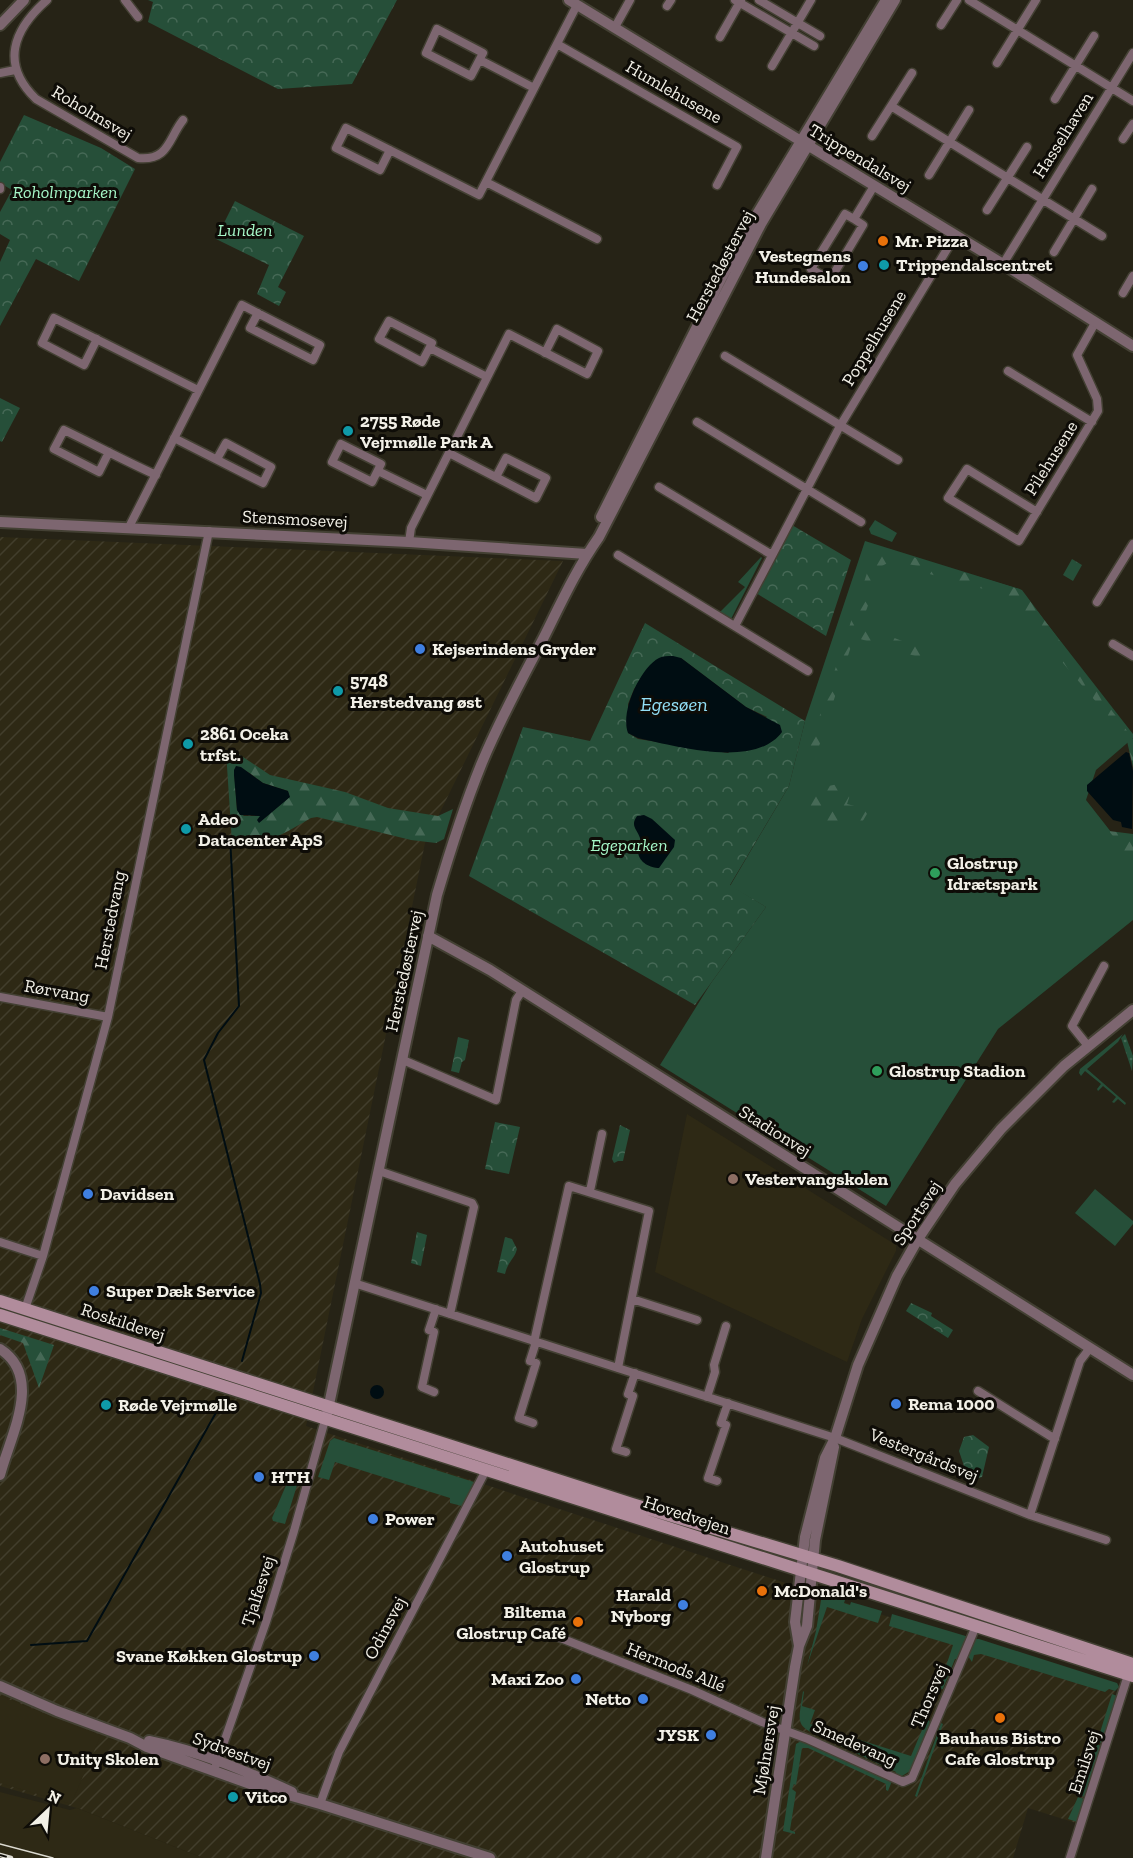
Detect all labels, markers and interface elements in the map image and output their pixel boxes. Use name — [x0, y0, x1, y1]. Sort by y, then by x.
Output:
street label: Humlehusene — [622, 56, 726, 128]
street label: Roholmsvej — [48, 81, 136, 145]
street label: Hasselhaven — [1028, 87, 1098, 182]
street label: Trippendalsvej — [805, 119, 915, 197]
park label: Roholmparken — [12, 181, 118, 203]
street label: Herstedøstervej — [681, 206, 759, 326]
park label: Lunden — [218, 219, 272, 241]
place label: Mr. Pizza — [895, 230, 968, 252]
marker: Mr. Pizza — [876, 234, 890, 248]
place label: Vestegnens Hundesalon — [755, 245, 851, 288]
place label: Trippendalscentret — [896, 254, 1053, 276]
marker: Trippendalscentret — [877, 258, 891, 272]
marker: Vestegnens Hundesalon — [856, 259, 870, 273]
street label: Poppelhusene — [837, 286, 911, 390]
place label: 2755 Røde Vejrmølle Park A — [360, 410, 493, 453]
street label: Pilehusene — [1019, 417, 1083, 499]
marker: 2755 Røde Vejrmølle Park A — [341, 424, 355, 438]
street label: Stensmosevej — [242, 505, 348, 533]
place label: Kejserindens Gryder — [432, 638, 596, 660]
marker: Kejserindens Gryder — [413, 642, 427, 656]
place label: 5748 Herstedvang øst — [350, 670, 483, 713]
marker: 5748 Herstedvang øst — [331, 684, 345, 698]
water label: Egesøen — [640, 692, 708, 716]
place label: 2861 Oceka trfst. — [200, 723, 289, 766]
marker: 2861 Oceka trfst. — [181, 737, 195, 751]
place label: Adeo Datacenter ApS — [198, 808, 323, 851]
marker: Adeo Datacenter ApS — [179, 822, 193, 836]
park label: Egeparken — [590, 834, 668, 856]
place label: Glostrup Idrætspark — [947, 852, 1038, 895]
marker: Glostrup Idrætspark — [928, 866, 942, 880]
street label: Herstedvang — [90, 869, 130, 971]
street label: Herstedøstervej — [380, 908, 428, 1034]
street label: Rørvang — [23, 974, 91, 1008]
place label: Glostrup Stadion — [889, 1060, 1026, 1082]
marker: Glostrup Stadion — [870, 1064, 884, 1078]
street label: Stadionvej — [735, 1100, 815, 1162]
place label: Vestervangskolen — [745, 1168, 888, 1190]
marker: Vestervangskolen — [726, 1172, 740, 1186]
street label: Sportsvej — [888, 1177, 946, 1249]
place label: Davidsen — [100, 1183, 174, 1205]
marker: Davidsen — [81, 1187, 95, 1201]
place label: Super Dæk Service — [106, 1280, 255, 1302]
marker: Super Dæk Service — [87, 1284, 101, 1298]
street label: Roskildevej — [78, 1298, 168, 1346]
place label: Rema 1000 — [908, 1393, 995, 1415]
place label: Røde Vejrmølle — [118, 1394, 237, 1416]
marker: Rema 1000 — [889, 1397, 903, 1411]
marker: Røde Vejrmølle — [99, 1398, 113, 1412]
street label: Vestergårdsvej — [866, 1423, 982, 1487]
place label: HTH — [271, 1466, 310, 1488]
marker: HTH — [252, 1470, 266, 1484]
street label: Hovedvejen — [641, 1491, 734, 1540]
place label: Power — [385, 1508, 435, 1530]
marker: Power — [366, 1512, 380, 1526]
place label: Autohuset Glostrup — [519, 1535, 604, 1578]
marker: Autohuset Glostrup — [500, 1549, 514, 1563]
street label: Tjalfesvej — [236, 1553, 280, 1629]
place label: McDonald's — [774, 1580, 867, 1602]
place label: Harald Nyborg — [611, 1584, 672, 1627]
marker: McDonald's — [755, 1584, 769, 1598]
street label: Odinsvej — [359, 1593, 411, 1663]
marker: Harald Nyborg — [676, 1598, 690, 1612]
place label: Biltema Glostrup Café — [456, 1601, 566, 1644]
marker: Biltema Glostrup Café — [571, 1615, 585, 1629]
street label: Hermods Allé — [623, 1637, 729, 1697]
place label: Svane Køkken Glostrup — [116, 1645, 302, 1667]
marker: Svane Køkken Glostrup — [307, 1649, 321, 1663]
street label: Thorsvej — [906, 1661, 952, 1731]
place label: Maxi Zoo — [491, 1668, 565, 1690]
marker: Maxi Zoo — [569, 1672, 583, 1686]
place label: Netto — [585, 1688, 632, 1710]
marker: Netto — [636, 1692, 650, 1706]
street label: Mjølnersvej — [748, 1704, 784, 1796]
marker: Bauhaus Bistro Cafe Glostrup — [993, 1711, 1007, 1725]
street label: Smedevang — [810, 1715, 901, 1771]
place label: JYSK — [657, 1724, 699, 1746]
street label: Sydvestvej — [190, 1727, 274, 1775]
place label: Bauhaus Bistro Cafe Glostrup — [939, 1727, 1062, 1770]
street label: Emilsvej — [1063, 1727, 1105, 1797]
marker: JYSK — [704, 1728, 718, 1742]
place label: Unity Skolen — [57, 1748, 159, 1770]
marker: Unity Skolen — [38, 1752, 52, 1766]
north arrow — [18, 1780, 78, 1840]
text: N — [45, 1786, 64, 1808]
place label: Vitco — [245, 1786, 288, 1808]
marker: Vitco — [226, 1790, 240, 1804]

